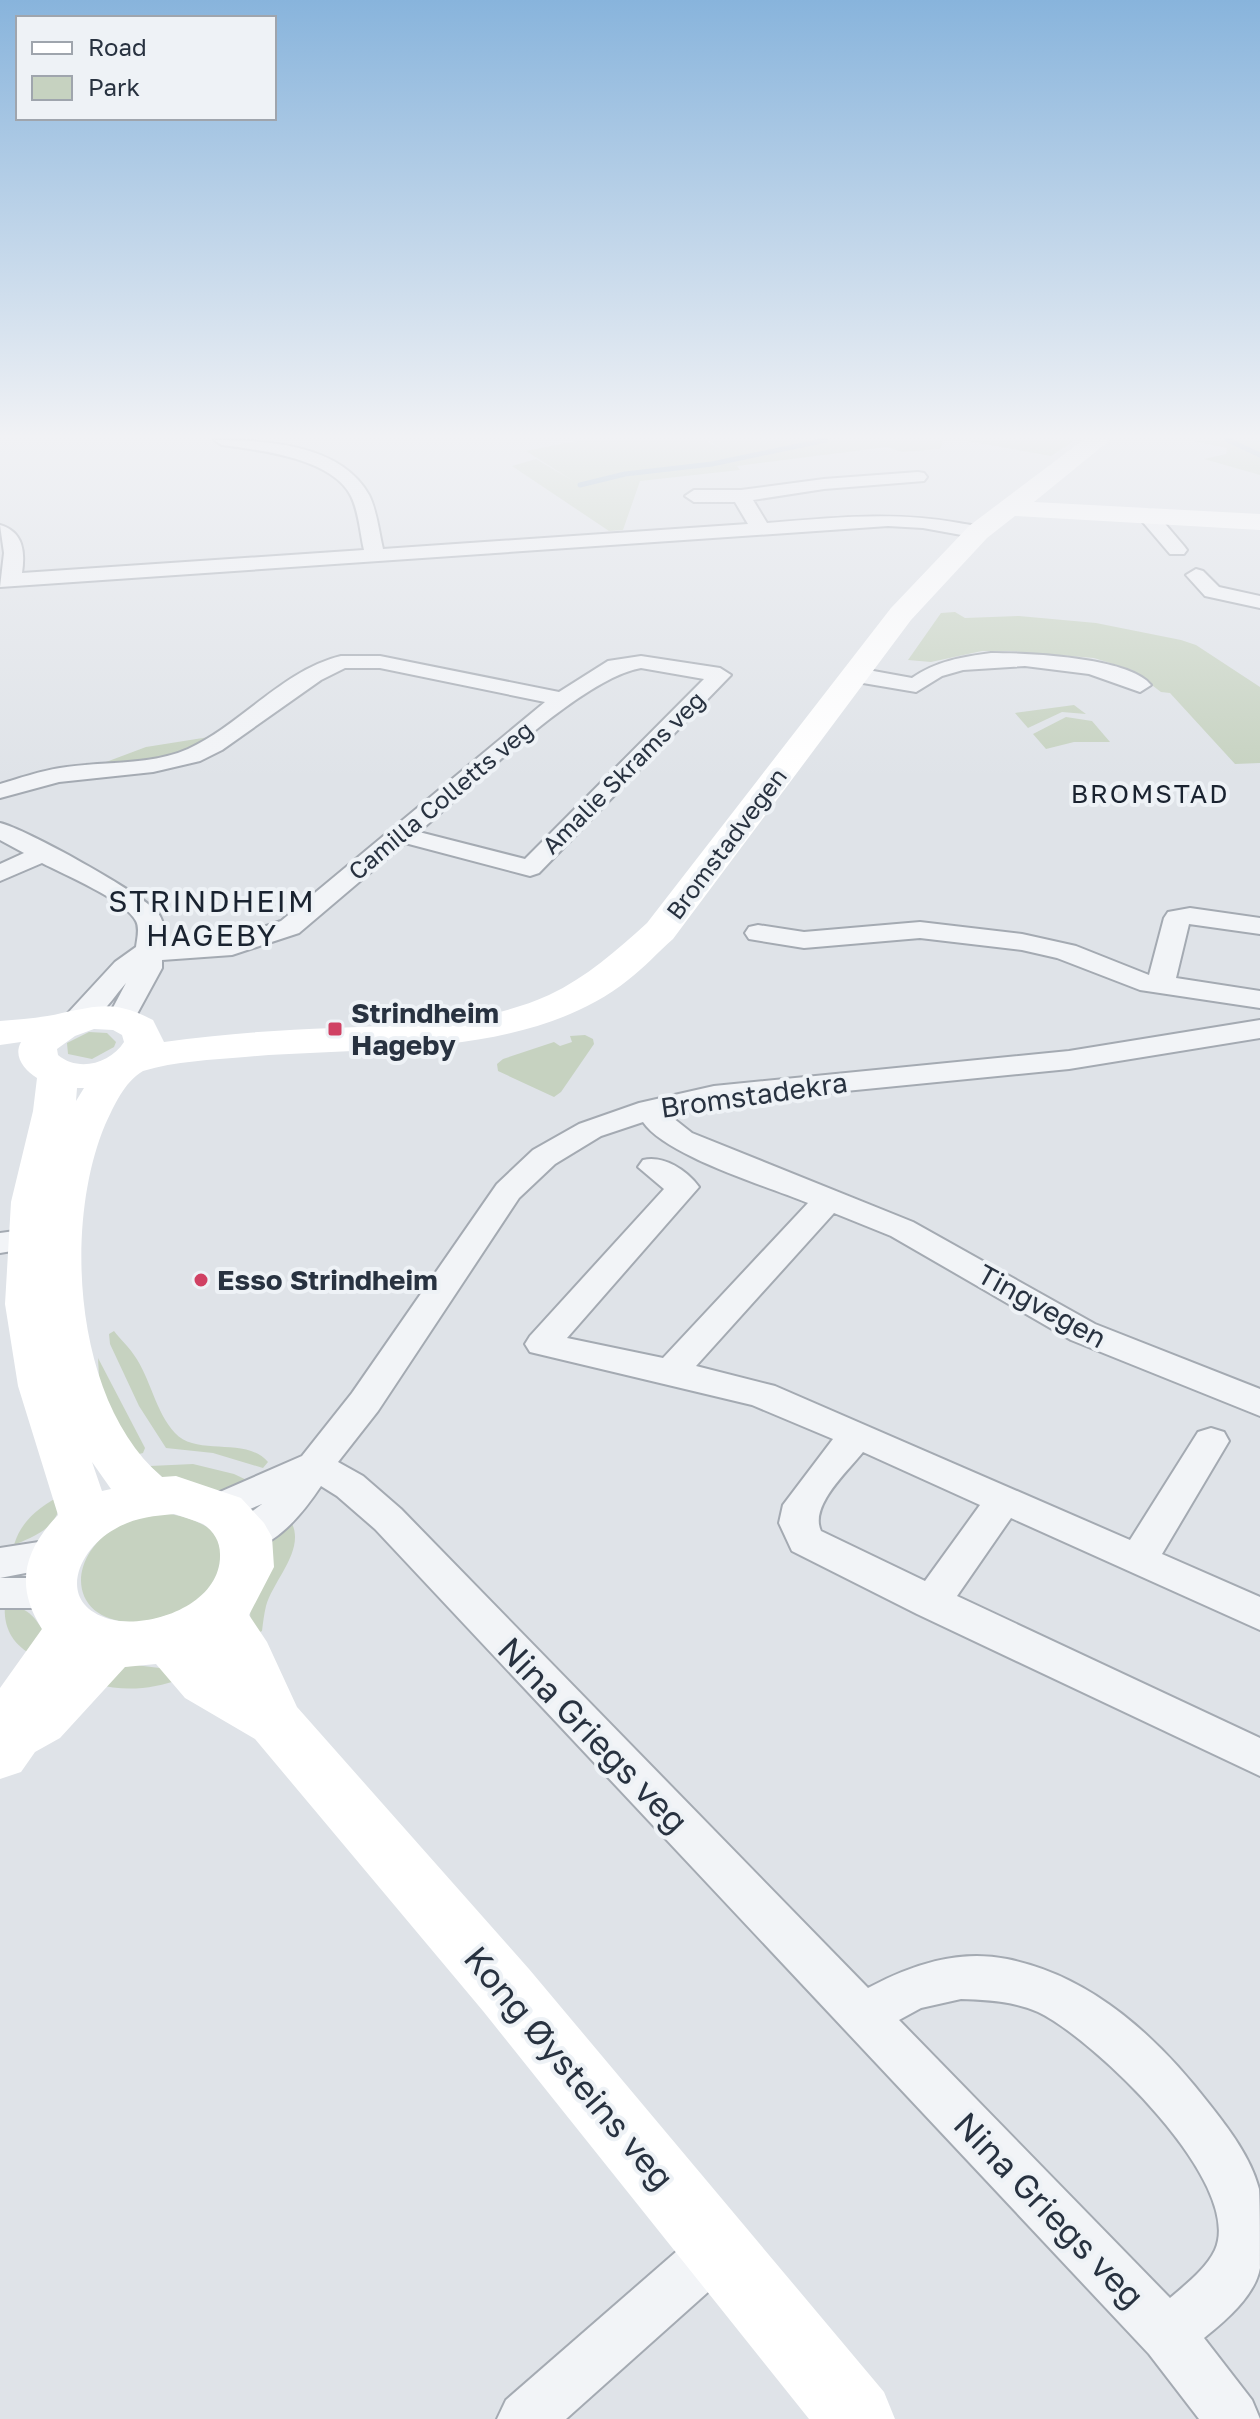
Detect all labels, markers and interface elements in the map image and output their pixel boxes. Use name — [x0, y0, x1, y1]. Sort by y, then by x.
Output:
legend — [16, 16, 276, 120]
text: Road — [88, 32, 147, 61]
text: Park — [88, 72, 140, 101]
street label: Amalie Skrams veg — [536, 685, 710, 859]
street label: Camilla Colletts veg — [342, 714, 538, 885]
street label: Bromstadvegen — [660, 762, 792, 924]
district label: BROMSTAD — [1071, 778, 1229, 809]
district label: STRINDHEIM HAGEBY — [108, 883, 316, 953]
place label: Strindheim Hageby — [351, 996, 499, 1061]
marker: Strindheim Hageby — [326, 1020, 344, 1038]
street label: Bromstadekra — [658, 1065, 850, 1124]
street label: Tingvegen — [972, 1257, 1112, 1354]
place label: Esso Strindheim — [217, 1263, 438, 1296]
marker: Esso Strindheim — [192, 1271, 210, 1289]
street label: Nina Griegs veg — [490, 1628, 697, 1840]
street label: Kong Øysteins veg — [457, 1938, 683, 2197]
street label: Nina Griegs veg — [946, 2103, 1153, 2315]

